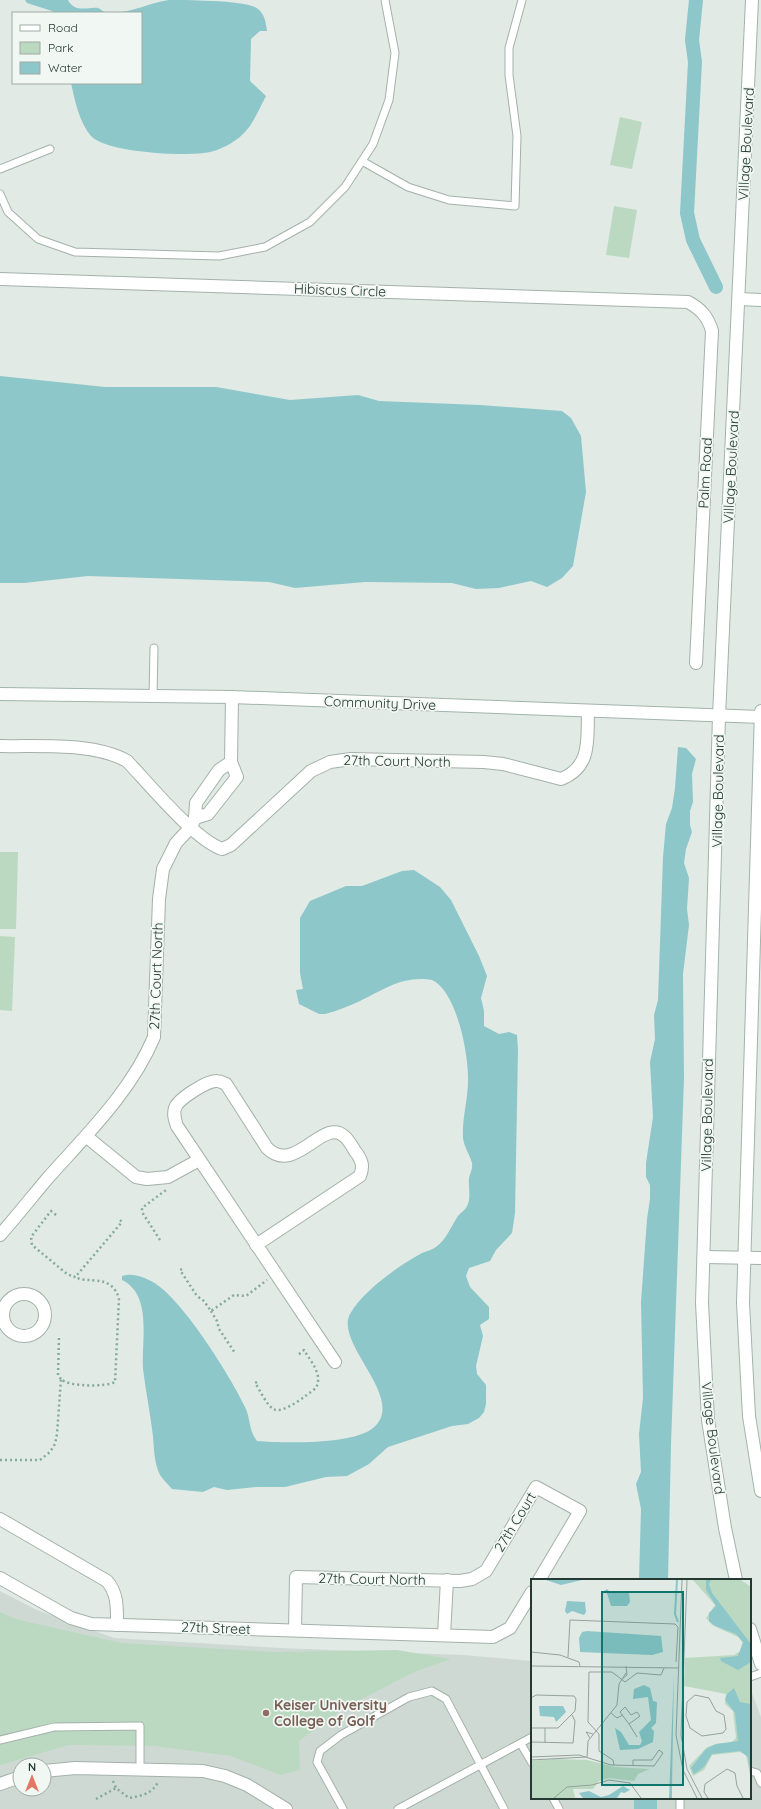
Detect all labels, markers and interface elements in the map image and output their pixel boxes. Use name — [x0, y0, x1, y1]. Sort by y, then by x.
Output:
legend — [12, 12, 142, 84]
text: Road — [48, 20, 78, 35]
text: Park — [48, 40, 73, 55]
text: Water — [48, 60, 83, 75]
street label: Village Boulevard — [734, 87, 758, 201]
street label: Hibiscus Circle — [294, 279, 386, 301]
street label: Village Boulevard — [719, 410, 743, 524]
street label: Palm Road — [694, 437, 716, 509]
street label: Community Drive — [324, 692, 437, 714]
street label: Village Boulevard — [708, 734, 728, 848]
street label: 27th Court North — [343, 751, 451, 771]
street label: 27th Court North — [145, 922, 167, 1030]
street label: Village Boulevard — [697, 1058, 717, 1172]
street label: Village Boulevard — [697, 1381, 729, 1495]
street label: 27th Court — [490, 1488, 540, 1555]
street label: 27th Court North — [318, 1569, 426, 1589]
inset map — [531, 1579, 751, 1799]
street label: 27th Street — [181, 1618, 251, 1638]
place label: Keiser University College of Golf — [274, 1696, 387, 1730]
marker: Keiser University College of Golf — [261, 1708, 271, 1718]
north arrow — [12, 1757, 52, 1797]
text: N — [28, 1760, 36, 1774]

